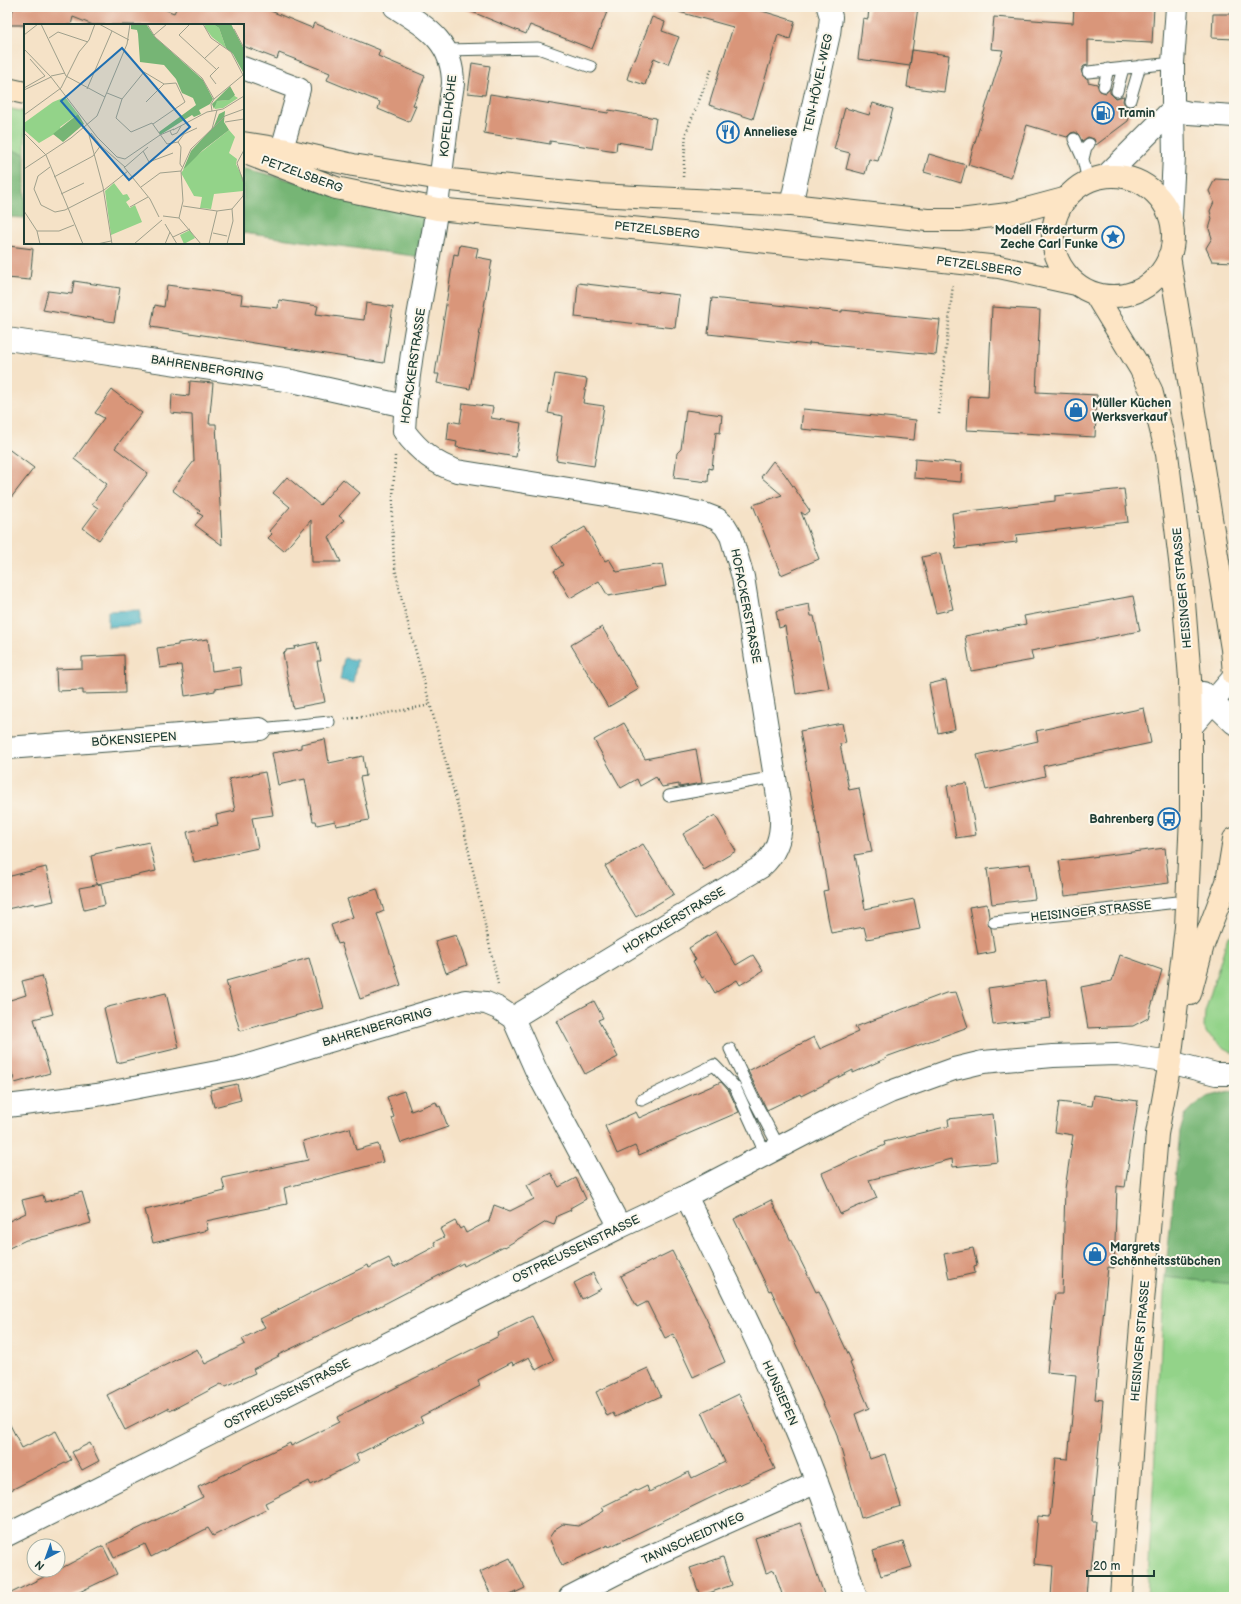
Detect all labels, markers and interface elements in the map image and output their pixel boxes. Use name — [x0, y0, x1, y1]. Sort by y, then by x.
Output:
inset map — [24, 24, 244, 244]
street label: TEN-HÖVEL-WEG — [800, 32, 836, 134]
street label: KOFELDHÖHE — [436, 74, 460, 158]
fuel station icon: Tramin — [1090, 100, 1116, 126]
place label: Tramin — [1118, 106, 1156, 121]
restaurant icon: Anneliese — [715, 119, 741, 145]
place label: Anneliese — [743, 125, 797, 140]
street label: PETZELSBERG — [259, 153, 345, 196]
street label: PETZELSBERG — [614, 219, 700, 242]
place label: Modell Förderturm Zeche Carl Funke — [995, 223, 1098, 252]
place icon: Modell Förderturm Zeche Carl Funke — [1100, 224, 1126, 250]
street label: PETZELSBERG — [935, 253, 1022, 280]
street label: HOFACKERSTRASSE — [398, 307, 429, 425]
street label: BAHRENBERGRING — [150, 352, 264, 385]
place label: Müller Küchen Werksverkauf — [1092, 396, 1171, 425]
shop icon: Müller Küchen Werksverkauf — [1063, 397, 1089, 423]
street label: HEISINGER STRASSE — [1170, 527, 1195, 649]
street label: HOFACKERSTRASSE — [727, 547, 764, 665]
street label: BÖKENSIEPEN — [91, 728, 177, 750]
bus stop icon: Bahrenberg — [1156, 806, 1182, 832]
place label: Bahrenberg — [1089, 812, 1154, 827]
street label: HOFACKERSTRASSE — [620, 884, 728, 957]
street label: HEISINGER STRASSE — [1030, 898, 1152, 925]
street label: BAHRENBERGRING — [320, 1005, 434, 1050]
street label: OSTPREUSSENSTRASSE — [510, 1212, 643, 1287]
place label: Margrets Schönheitsstübchen — [1110, 1240, 1221, 1269]
shop icon: Margrets Schönheitsstübchen — [1082, 1241, 1108, 1267]
street label: HEISINGER STRASSE — [1128, 1280, 1153, 1402]
street label: OSTPREUSSENSTRASSE — [221, 1356, 353, 1433]
street label: HUNSIEPEN — [758, 1358, 801, 1428]
street label: TANNSCHEIDTWEG — [640, 1509, 747, 1568]
north arrow — [26, 1538, 66, 1578]
scale bar — [1087, 1552, 1154, 1578]
text: N — [32, 1558, 47, 1573]
text: 20 m — [1093, 1559, 1120, 1574]

